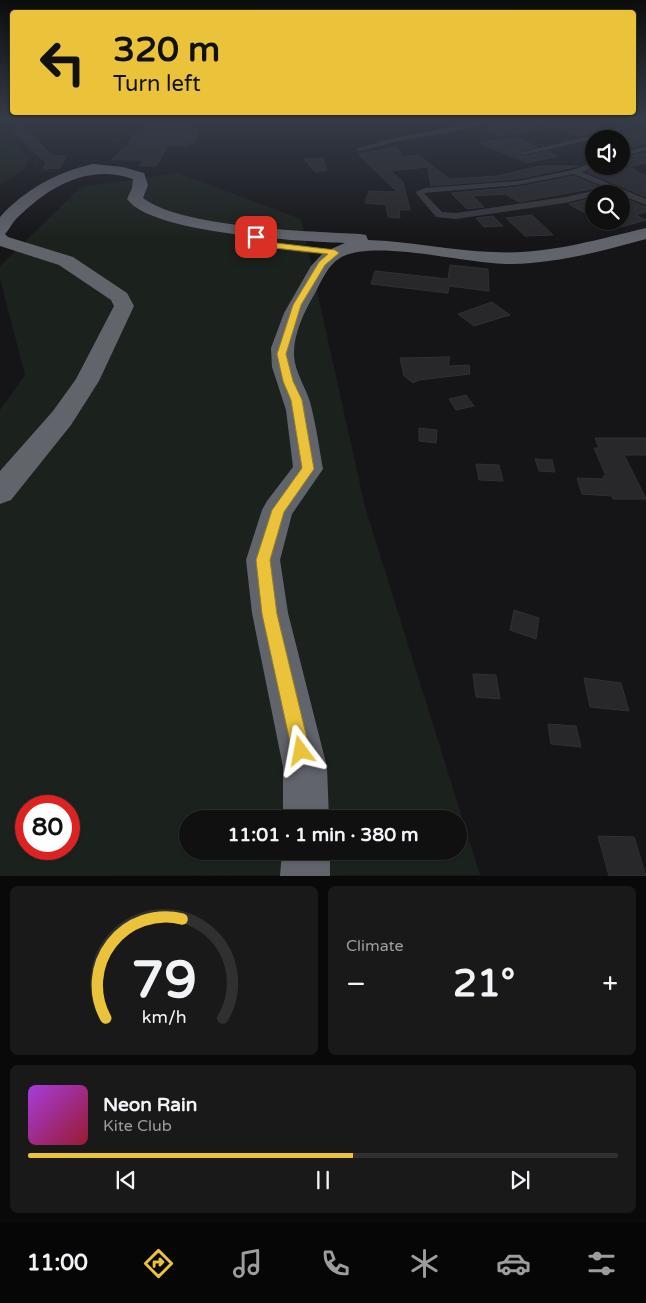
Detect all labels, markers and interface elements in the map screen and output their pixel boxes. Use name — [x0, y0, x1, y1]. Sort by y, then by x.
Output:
text: 320 m — [113, 29, 220, 71]
icon: left — [30, 30, 95, 95]
text: Turn left — [113, 71, 201, 97]
map controls — [585, 130, 630, 230]
button: sound — [585, 130, 630, 175]
button: search — [585, 185, 630, 230]
pin — [235, 216, 277, 258]
icon: arrive — [242, 223, 270, 251]
position arrow — [274, 724, 326, 776]
speed limit sign: 80 — [15, 795, 80, 860]
text: 11:01 · 1 min · 380 m — [227, 824, 419, 846]
text: Climate — [346, 936, 404, 956]
text: 79 — [131, 949, 197, 1012]
text: 21° — [453, 961, 515, 1007]
text: − — [346, 967, 366, 1001]
text: + — [602, 967, 618, 1001]
text: km/h — [142, 1007, 186, 1028]
text: Neon Rain — [103, 1094, 197, 1116]
text: Kite Club — [103, 1116, 172, 1136]
icon: previous — [112, 1166, 140, 1194]
icon: pause — [309, 1166, 337, 1194]
icon: next — [506, 1166, 534, 1194]
icon: directions — [141, 1246, 176, 1281]
icon: music — [230, 1246, 265, 1281]
icon: phone — [318, 1246, 353, 1281]
icon: climate — [407, 1246, 442, 1281]
icon: car — [496, 1246, 531, 1281]
icon: filters — [584, 1246, 619, 1281]
text: 11:00 — [27, 1250, 88, 1276]

